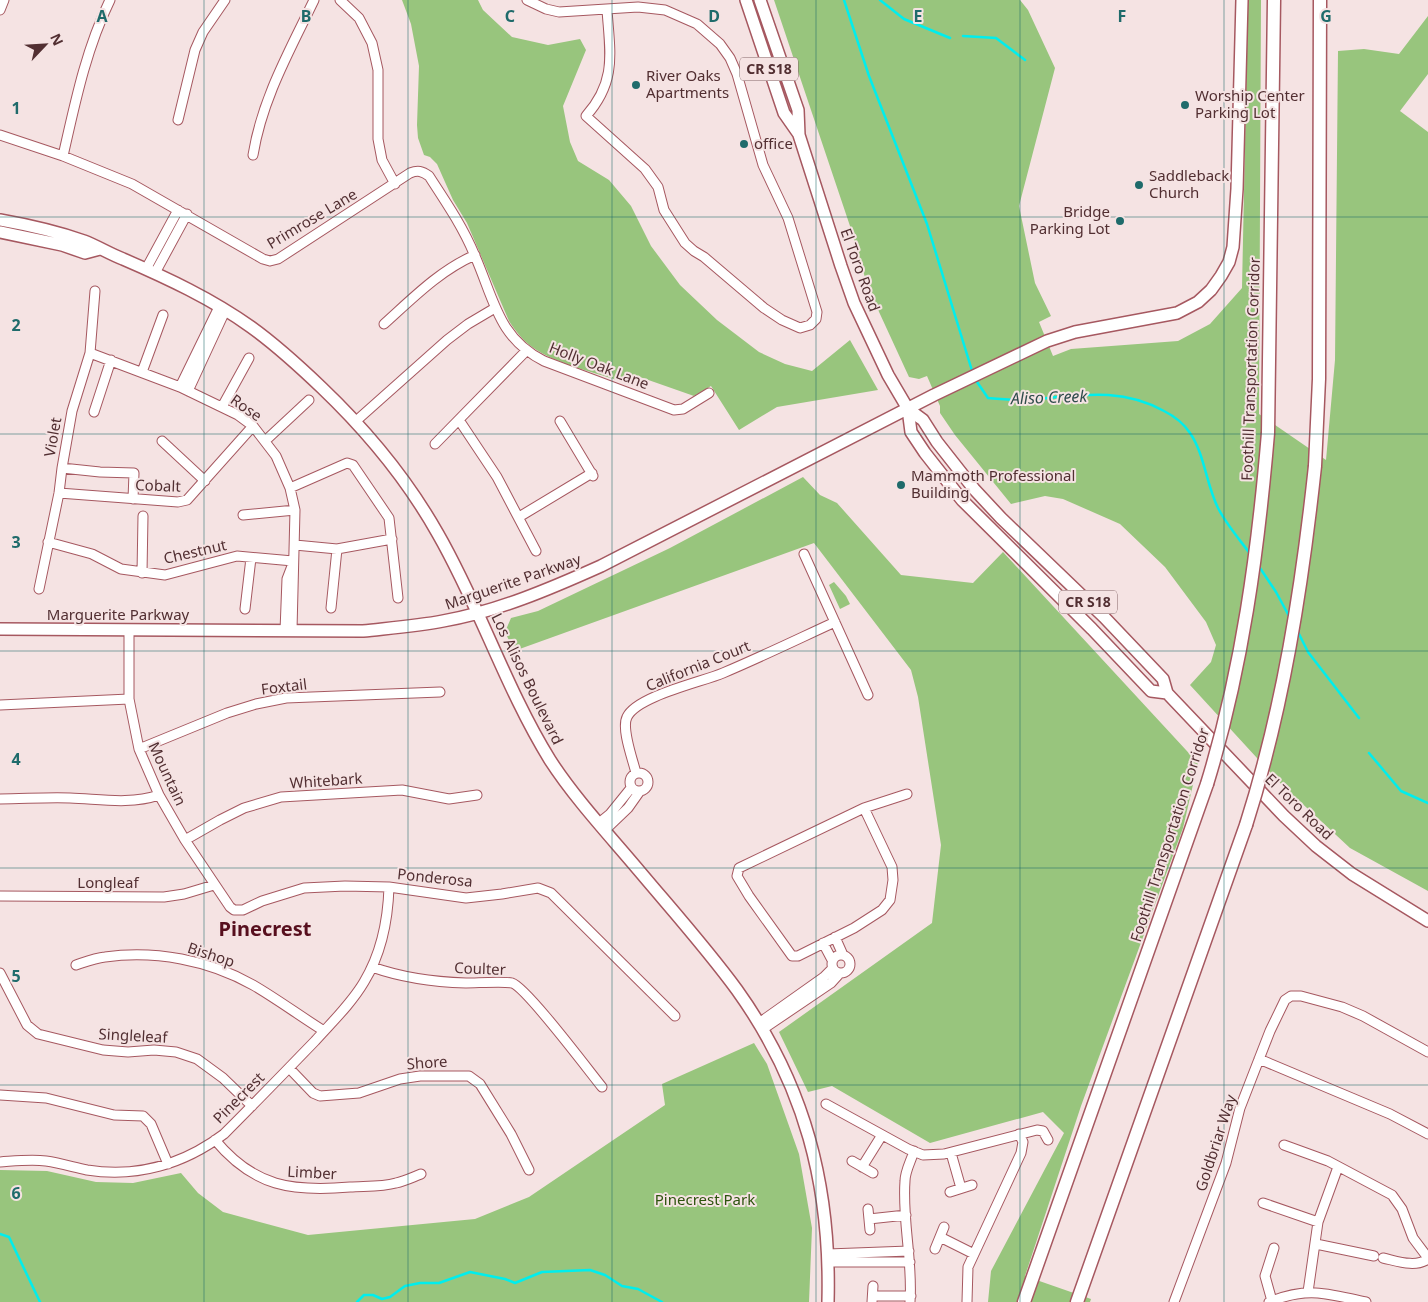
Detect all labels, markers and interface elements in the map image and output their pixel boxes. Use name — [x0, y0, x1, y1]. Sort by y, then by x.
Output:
text: A — [96, 5, 108, 27]
text: B — [301, 5, 311, 27]
text: C — [505, 5, 515, 27]
text: D — [708, 5, 720, 27]
text: E — [914, 5, 923, 27]
text: F — [1118, 5, 1126, 27]
text: G — [1320, 5, 1332, 27]
north arrow — [20, 20, 70, 70]
text: N — [46, 30, 68, 48]
road number: CR S18 — [740, 58, 798, 80]
place label: River Oaks Apartments — [646, 65, 729, 102]
marker: River Oaks Apartments — [630, 79, 642, 91]
place label: Worship Center Parking Lot — [1195, 85, 1305, 122]
text: 1 — [11, 97, 21, 119]
marker: Worship Center Parking Lot — [1179, 99, 1191, 111]
place label: office — [754, 133, 793, 153]
marker: office — [738, 138, 750, 150]
place label: Saddleback Church — [1149, 165, 1229, 202]
marker: Saddleback Church — [1133, 179, 1145, 191]
street label: Primrose Lane — [263, 183, 360, 253]
place label: Bridge Parking Lot — [1030, 201, 1111, 238]
marker: Bridge Parking Lot — [1114, 215, 1126, 227]
street label: El Toro Road — [837, 225, 885, 314]
street label: Foothill Transportation Corridor — [1236, 257, 1264, 481]
text: 2 — [11, 314, 21, 336]
street label: Holly Oak Lane — [547, 337, 652, 393]
water label: Aliso Creek — [1009, 385, 1089, 409]
street label: Rose — [227, 389, 266, 425]
street label: Violet — [39, 415, 65, 458]
place label: Mammoth Professional Building — [911, 465, 1075, 502]
street label: Cobalt — [135, 474, 182, 496]
marker: Mammoth Professional Building — [895, 479, 907, 491]
text: 3 — [11, 531, 21, 553]
street label: Chestnut — [161, 534, 229, 568]
street label: Marguerite Parkway — [442, 548, 584, 614]
road number: CR S18 — [1059, 590, 1117, 614]
street label: Marguerite Parkway — [47, 604, 190, 624]
street label: Los Alisos Boulevard — [487, 609, 568, 748]
street label: California Court — [642, 635, 753, 695]
street label: Foxtail — [260, 673, 308, 699]
street label: Foothill Transportation Corridor — [1125, 725, 1213, 944]
street label: Mountain — [144, 738, 191, 809]
text: 4 — [11, 748, 21, 770]
street label: Whitebark — [289, 767, 363, 793]
street label: El Toro Road — [1261, 769, 1338, 844]
street label: Ponderosa — [396, 863, 474, 891]
street label: Longleaf — [77, 872, 140, 892]
district label: Pinecrest — [219, 915, 312, 942]
street label: Bishop — [185, 937, 237, 971]
street label: Coulter — [454, 957, 506, 979]
text: 5 — [11, 965, 21, 987]
street label: Singleleaf — [98, 1023, 169, 1047]
street label: Shore — [406, 1051, 448, 1073]
street label: Pinecrest — [208, 1067, 269, 1127]
street label: Goldbriar Way — [1190, 1091, 1240, 1194]
street label: Limber — [287, 1161, 337, 1183]
text: 6 — [11, 1182, 21, 1204]
park label: Pinecrest Park — [655, 1189, 755, 1209]

